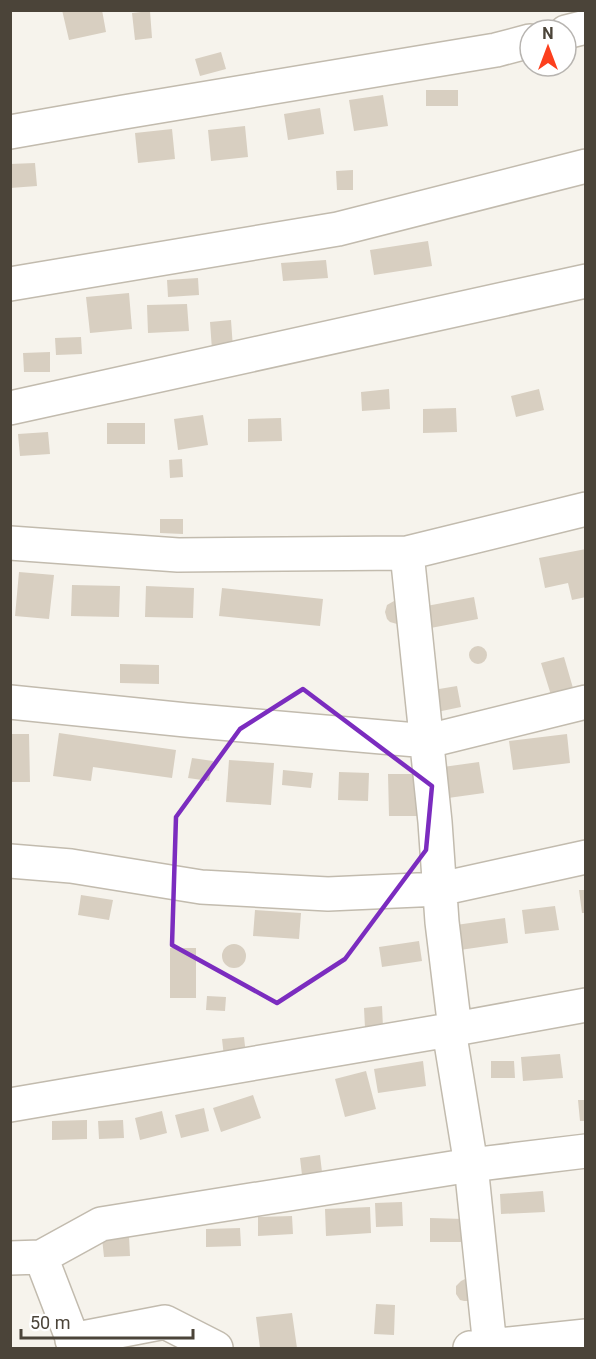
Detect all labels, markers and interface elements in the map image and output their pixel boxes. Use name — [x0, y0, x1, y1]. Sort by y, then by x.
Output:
north arrow — [518, 18, 578, 78]
text: N — [542, 24, 554, 43]
scale bar — [21, 1302, 194, 1340]
text: 50 m — [30, 1312, 70, 1333]

